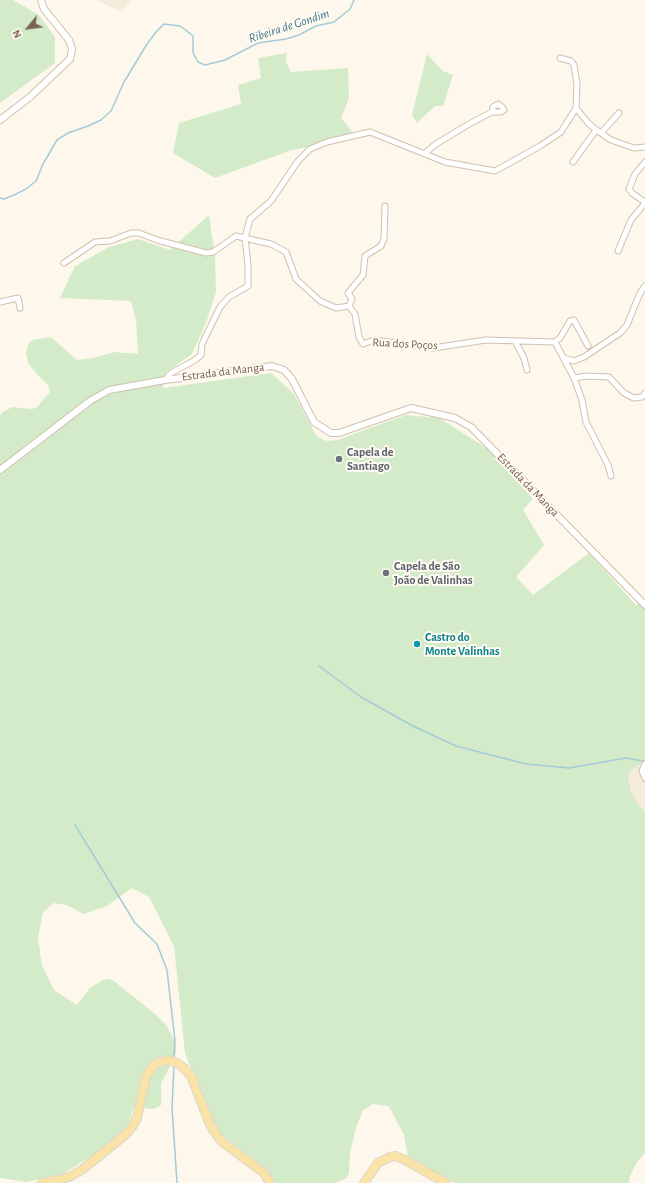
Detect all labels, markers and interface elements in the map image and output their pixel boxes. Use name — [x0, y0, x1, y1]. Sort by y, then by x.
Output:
water label: Ribeira de Gondim — [247, 6, 331, 46]
north arrow — [8, 8, 48, 48]
text: N — [10, 28, 24, 40]
street label: Rua dos Poços — [372, 335, 438, 353]
street label: Estrada da Manga — [181, 360, 265, 384]
place label: Capela de Santiago — [347, 445, 394, 473]
street label: Estrada da Manga — [494, 450, 562, 520]
marker: Capela de Santiago — [334, 454, 344, 464]
place label: Capela de São João de Valinhas — [394, 559, 473, 587]
marker: Capela de São João de Valinhas — [381, 568, 391, 578]
place label: Castro do Monte Valinhas — [425, 630, 500, 658]
marker: Castro do Monte Valinhas — [412, 639, 422, 649]

